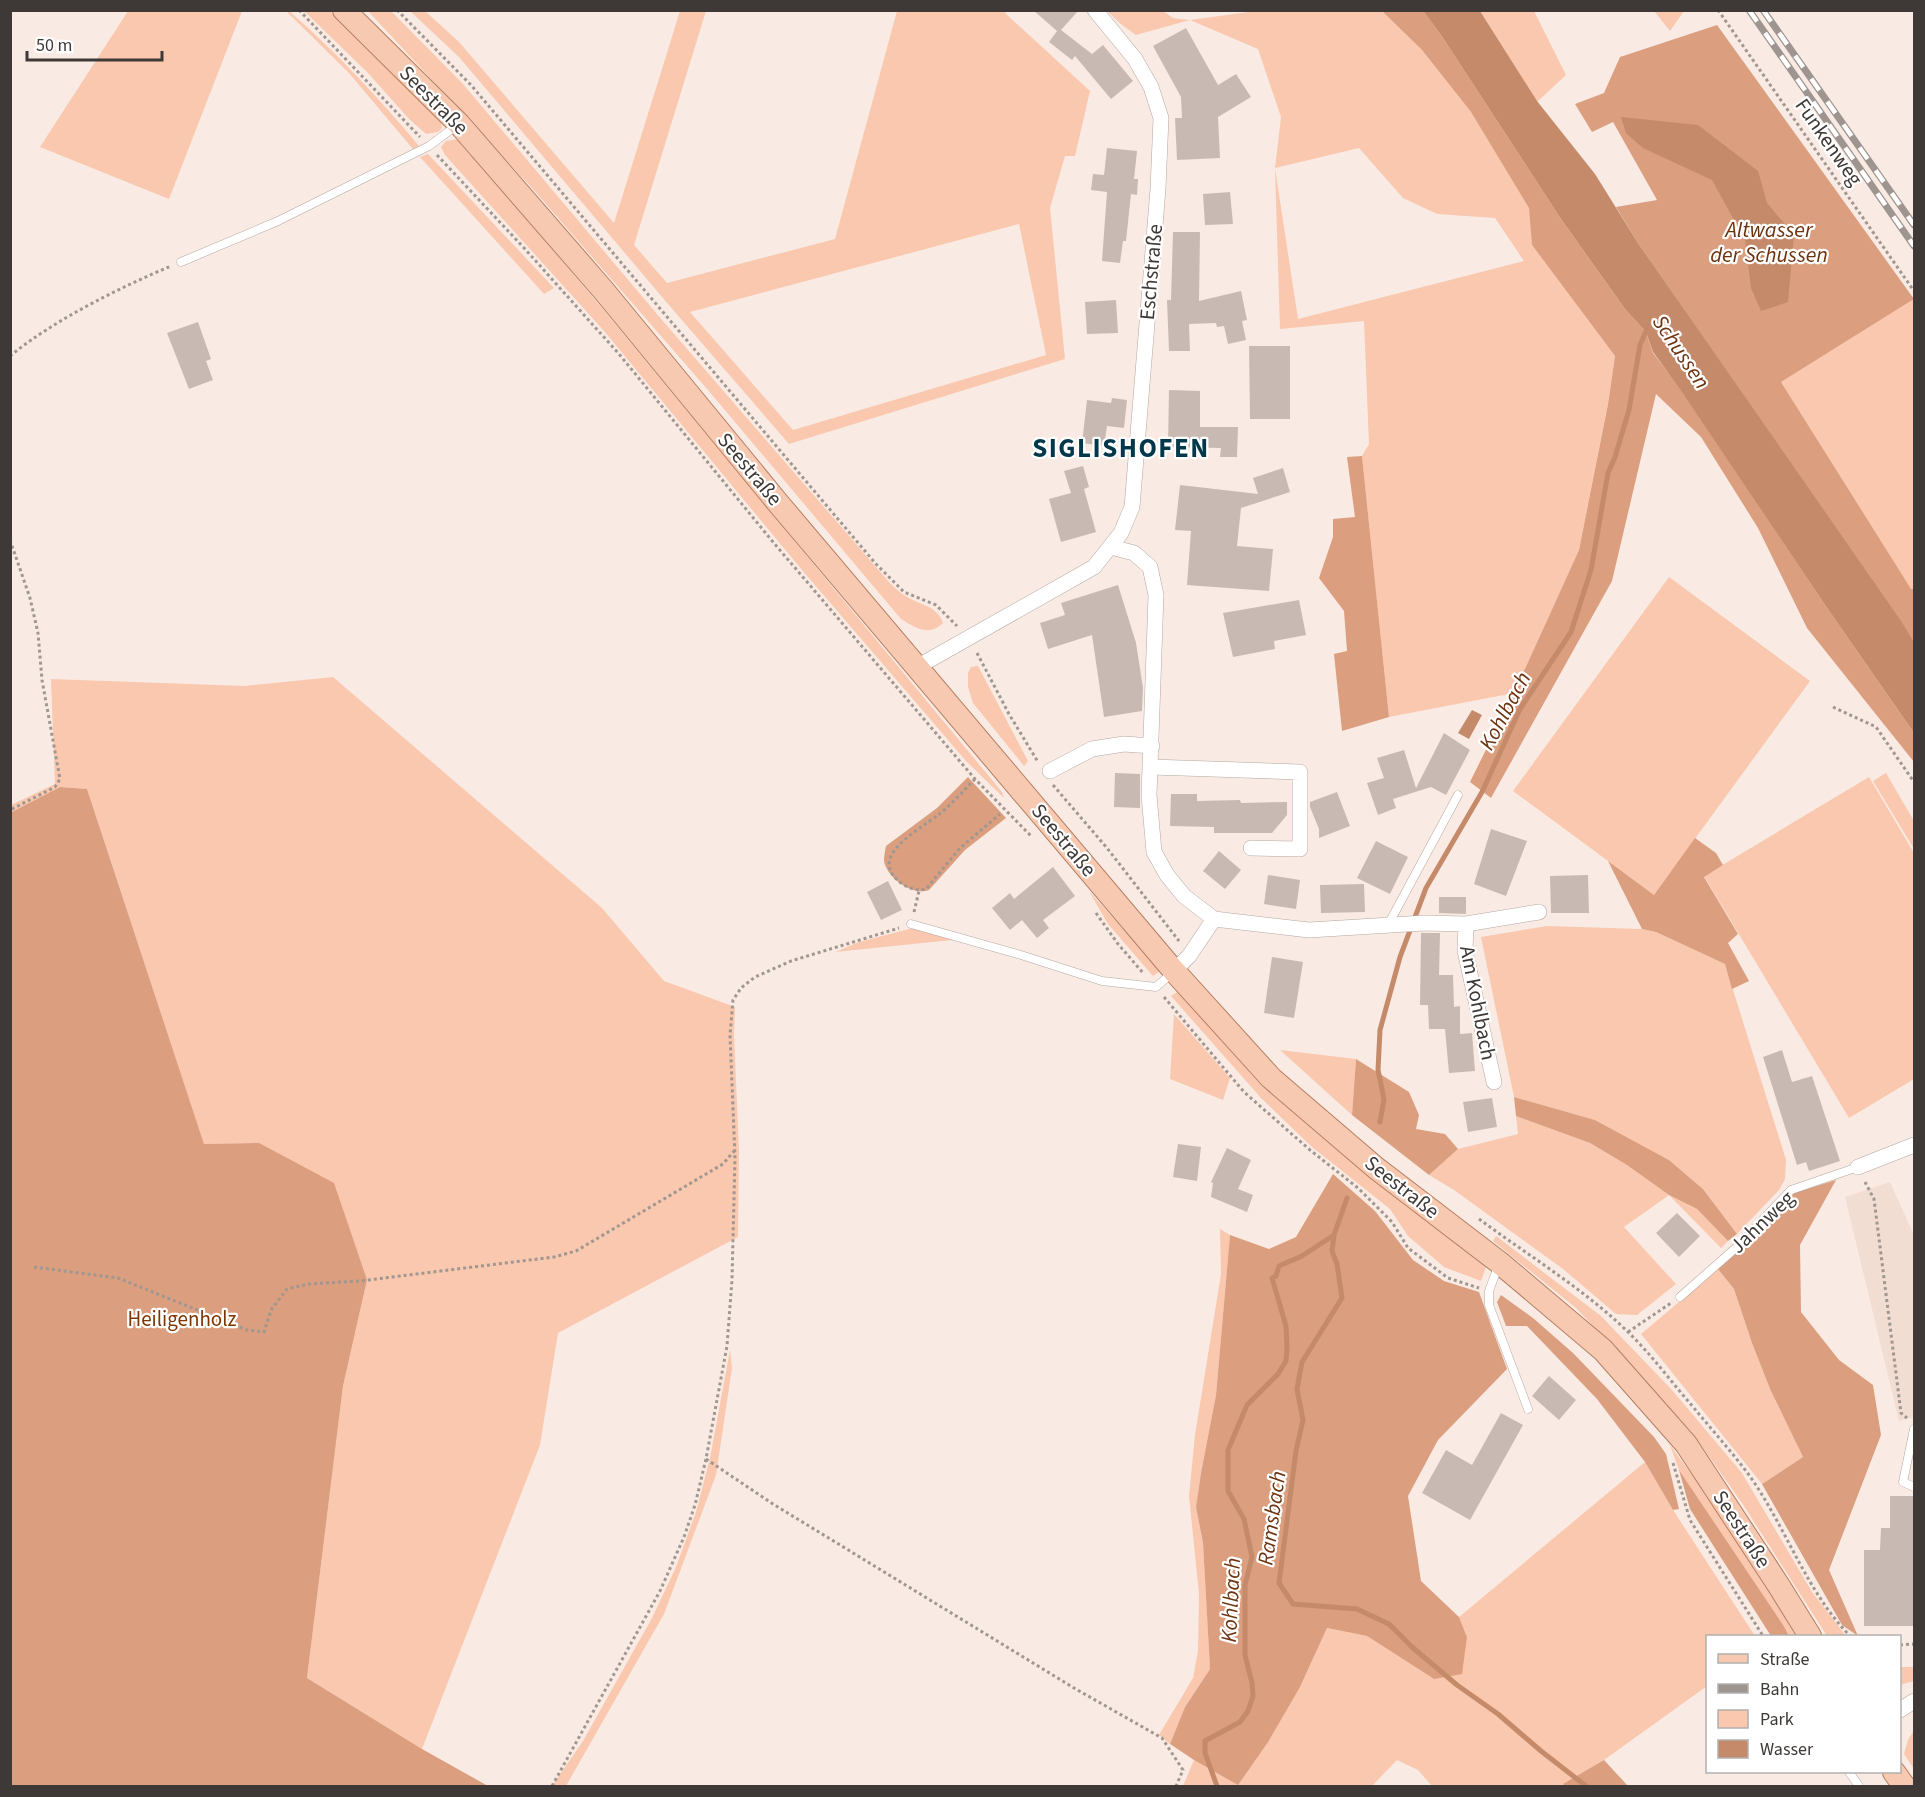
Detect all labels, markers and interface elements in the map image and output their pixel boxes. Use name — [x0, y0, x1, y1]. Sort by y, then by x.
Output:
scale bar — [27, 24, 162, 62]
text: 50 m — [36, 33, 72, 58]
street label: Seestraße — [392, 58, 476, 142]
street label: Funkenweg — [1788, 92, 1870, 192]
water label: Altwasser der Schussen — [1710, 214, 1828, 271]
street label: Eschstraße — [1132, 223, 1170, 321]
water label: Schussen — [1644, 308, 1718, 396]
street label: Seestraße — [710, 426, 790, 512]
district label: SIGLISHOFEN — [1032, 429, 1210, 468]
water label: Kohlbach — [1471, 666, 1539, 756]
street label: Seestraße — [1024, 797, 1104, 883]
street label: Am Kohlbach — [1452, 943, 1504, 1063]
street label: Seestraße — [1358, 1148, 1446, 1226]
street label: Jahnweg — [1723, 1183, 1801, 1260]
park label: Heiligenholz — [127, 1304, 237, 1334]
water label: Ramsbach — [1250, 1469, 1294, 1567]
street label: Seestraße — [1706, 1484, 1778, 1574]
water label: Kohlbach — [1213, 1557, 1249, 1643]
legend — [1706, 1635, 1901, 1773]
text: Straße — [1760, 1647, 1810, 1672]
text: Bahn — [1760, 1677, 1799, 1702]
text: Park — [1760, 1707, 1794, 1732]
text: Wasser — [1760, 1737, 1814, 1762]

